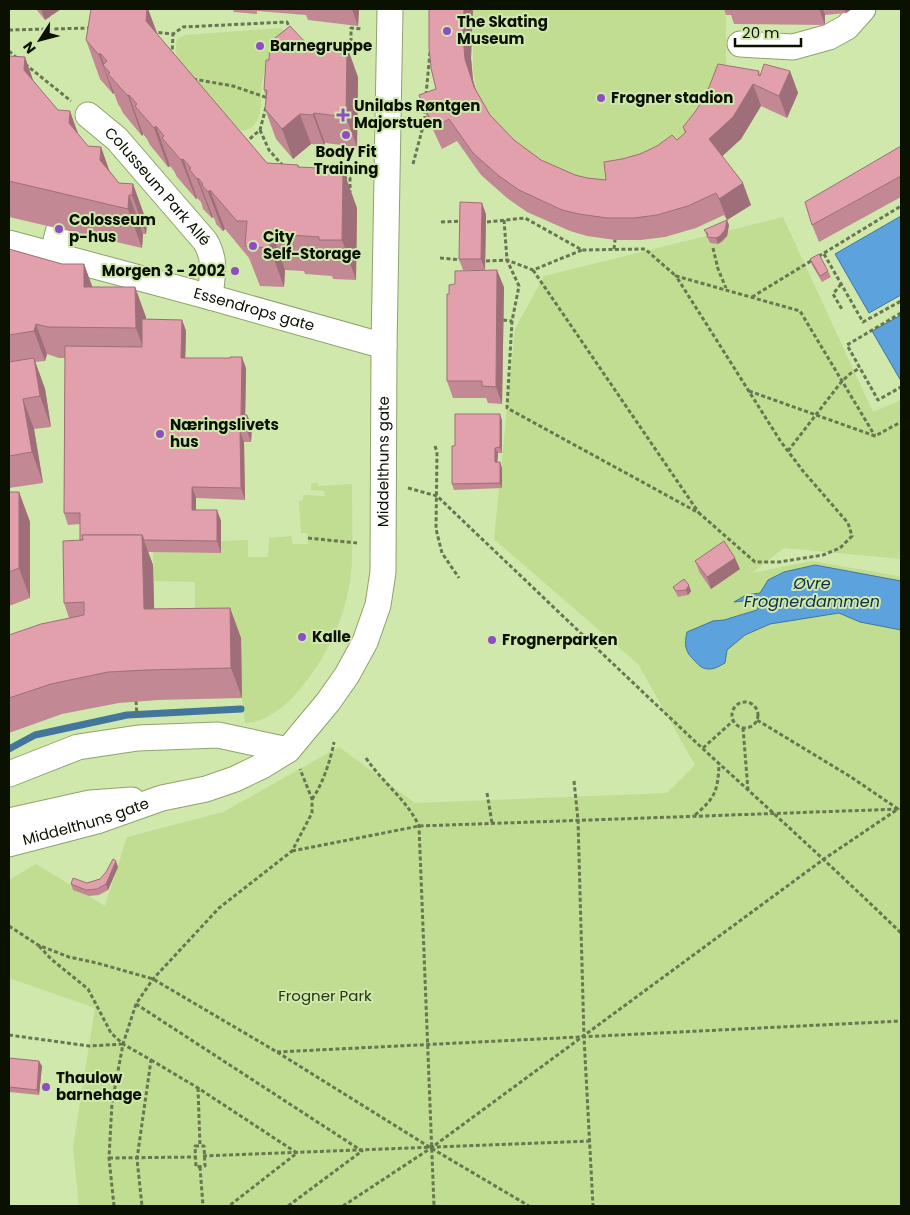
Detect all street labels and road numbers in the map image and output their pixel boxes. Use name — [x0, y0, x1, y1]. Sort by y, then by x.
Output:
street label: Colusseum Park Allé — [100, 122, 216, 250]
street label: Essendrops gate — [191, 282, 317, 336]
street label: Middelthuns gate — [372, 396, 394, 527]
street label: Middelthuns gate — [20, 792, 152, 850]

